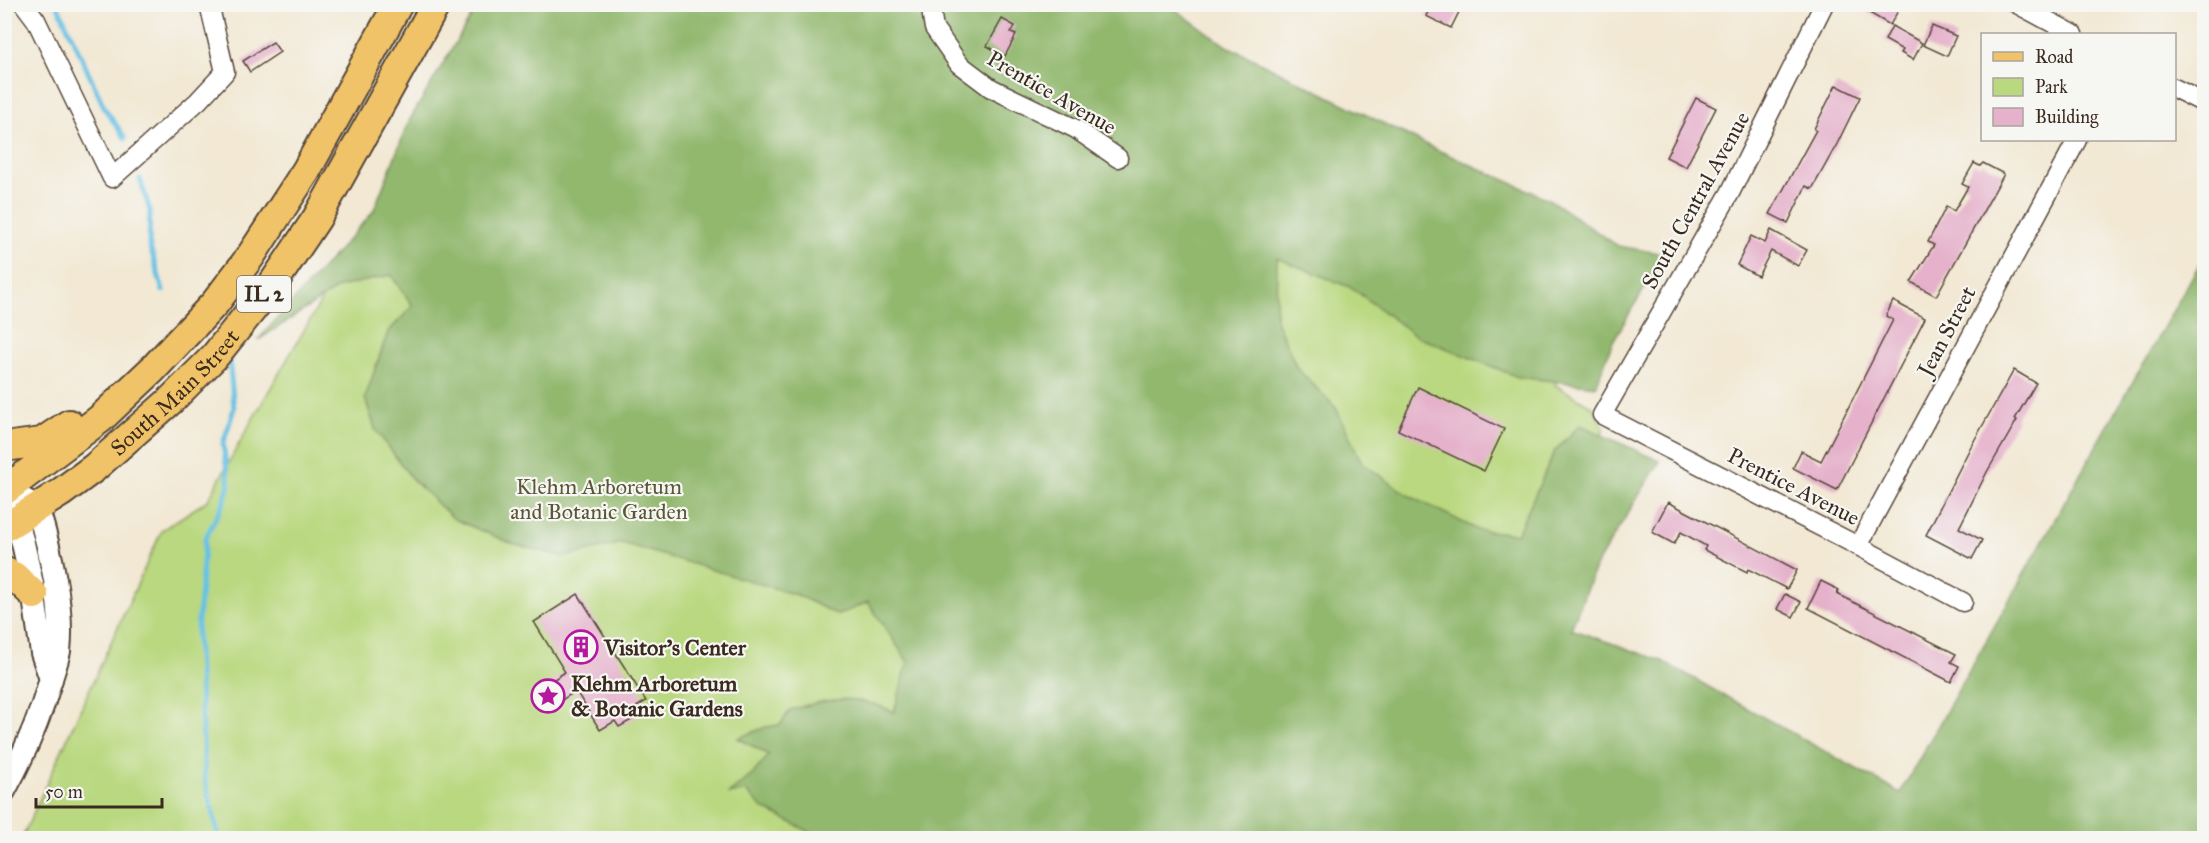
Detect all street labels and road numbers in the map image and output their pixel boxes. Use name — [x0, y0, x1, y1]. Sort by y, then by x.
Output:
street label: Prentice Avenue — [982, 45, 1121, 140]
street label: South Central Avenue — [1636, 107, 1755, 294]
road number: IL 2 — [237, 276, 291, 312]
street label: Jean Street — [1911, 281, 1982, 383]
street label: South Main Street — [105, 324, 245, 461]
street label: Prentice Avenue — [1723, 442, 1864, 531]

